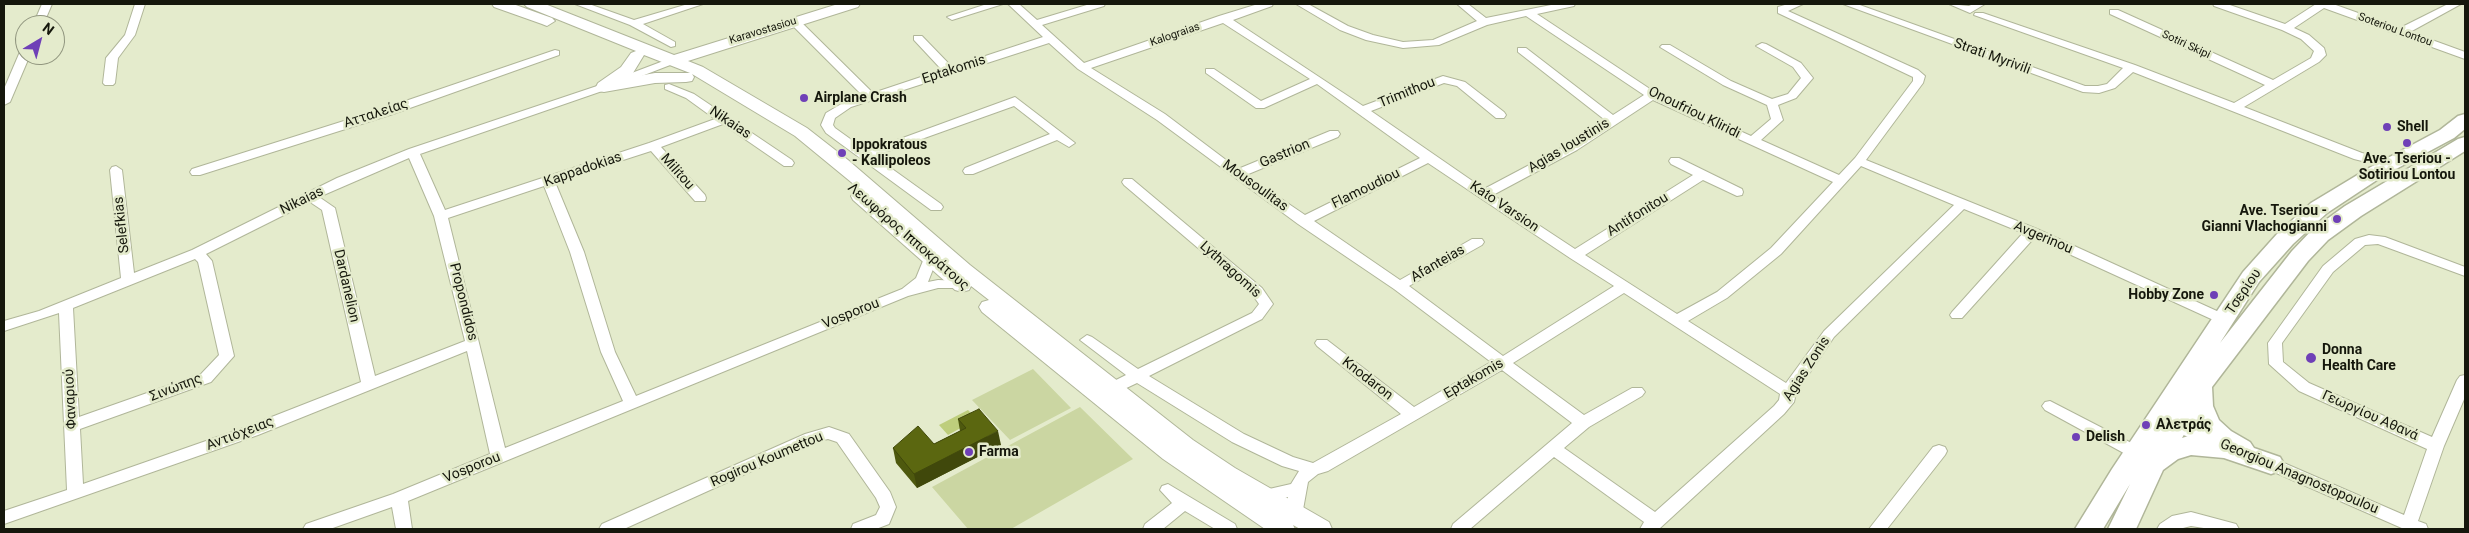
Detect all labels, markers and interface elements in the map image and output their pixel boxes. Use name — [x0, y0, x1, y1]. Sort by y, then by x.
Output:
street label: Soteriou Lontou — [2356, 10, 2434, 50]
street label: Karavostasiou — [728, 14, 798, 48]
north arrow — [15, 15, 65, 65]
text: N — [40, 19, 57, 38]
street label: Kalograias — [1148, 20, 1202, 50]
street label: Sotiri Skipi — [2160, 28, 2212, 62]
street label: Strati Myrivili — [1951, 35, 2033, 79]
street label: Eptakomis — [920, 52, 988, 88]
street label: Trimithou — [1376, 74, 1438, 112]
street label: Onoufriou Kliridi — [1645, 83, 1743, 143]
place label: Airplane Crash — [814, 90, 907, 106]
marker: Airplane Crash — [798, 92, 810, 104]
street label: Ατταλείας — [342, 96, 410, 132]
street label: Nikaias — [706, 103, 754, 143]
street label: Agias Ioustinis — [1525, 115, 1613, 177]
place label: Shell — [2397, 119, 2428, 135]
marker: Shell — [2381, 121, 2393, 133]
street label: Gastrion — [1257, 136, 1313, 172]
place label: Ippokratous - Kallipoleos — [852, 137, 931, 170]
marker: Ave. Tseriou - Sotiriou Lontou — [2401, 137, 2413, 149]
marker: Ippokratous - Kallipoleos — [836, 147, 848, 159]
street label: Kappadokias — [542, 149, 624, 191]
street label: Militou — [657, 151, 697, 193]
place label: Ave. Tseriou - Sotiriou Lontou — [2359, 151, 2455, 184]
street label: Mousoulitas — [1219, 157, 1291, 215]
street label: Flamoudiou — [1329, 165, 1403, 213]
street label: Kato Varsion — [1466, 178, 1542, 236]
street label: Λεωφόρος Ιπποκράτους — [844, 180, 972, 294]
street label: Nikaias — [277, 183, 327, 219]
street label: Antifonitou — [1604, 190, 1672, 240]
street label: Selefkias — [111, 196, 133, 254]
place label: Ave. Tseriou - Gianni Vlachogianni — [2201, 203, 2327, 236]
marker: Ave. Tseriou - Gianni Vlachogianni — [2331, 213, 2343, 225]
street label: Avgerinou — [2011, 218, 2075, 258]
street label: Lythragomis — [1196, 238, 1264, 302]
street label: Afanteias — [1408, 242, 1468, 286]
street label: Dardanelion — [329, 248, 363, 324]
street label: Propondidos — [445, 261, 481, 343]
street label: Τσερίου — [2223, 266, 2265, 318]
place label: Hobby Zone — [2128, 287, 2204, 303]
marker: Hobby Zone — [2208, 289, 2220, 301]
street label: Vosporou — [820, 295, 882, 333]
street label: Agias Zonis — [1780, 334, 1834, 404]
place label: Donna Health Care — [2322, 342, 2396, 374]
marker: Donna Health Care — [2304, 351, 2318, 365]
street label: Knodaron — [1338, 354, 1396, 404]
street label: Eptakomis — [1441, 355, 1507, 403]
street label: Φαναριού — [61, 368, 81, 430]
street label: Σινώπης — [148, 370, 204, 406]
street label: Γεωργίου Αθανά — [2319, 387, 2421, 445]
street label: Αντιόχειας — [204, 413, 276, 455]
place label: Αλετράς — [2156, 417, 2211, 433]
marker: Αλετράς — [2140, 419, 2152, 431]
street label: Rogirou Koumettou — [708, 429, 826, 491]
place label: Delish — [2086, 429, 2125, 445]
marker: Delish — [2070, 431, 2082, 443]
street label: Georgiou Anagnostopoulou — [2217, 436, 2381, 518]
place label: Farma — [979, 444, 1019, 460]
marker: Farma — [963, 446, 975, 458]
street label: Vosporou — [441, 449, 503, 487]

